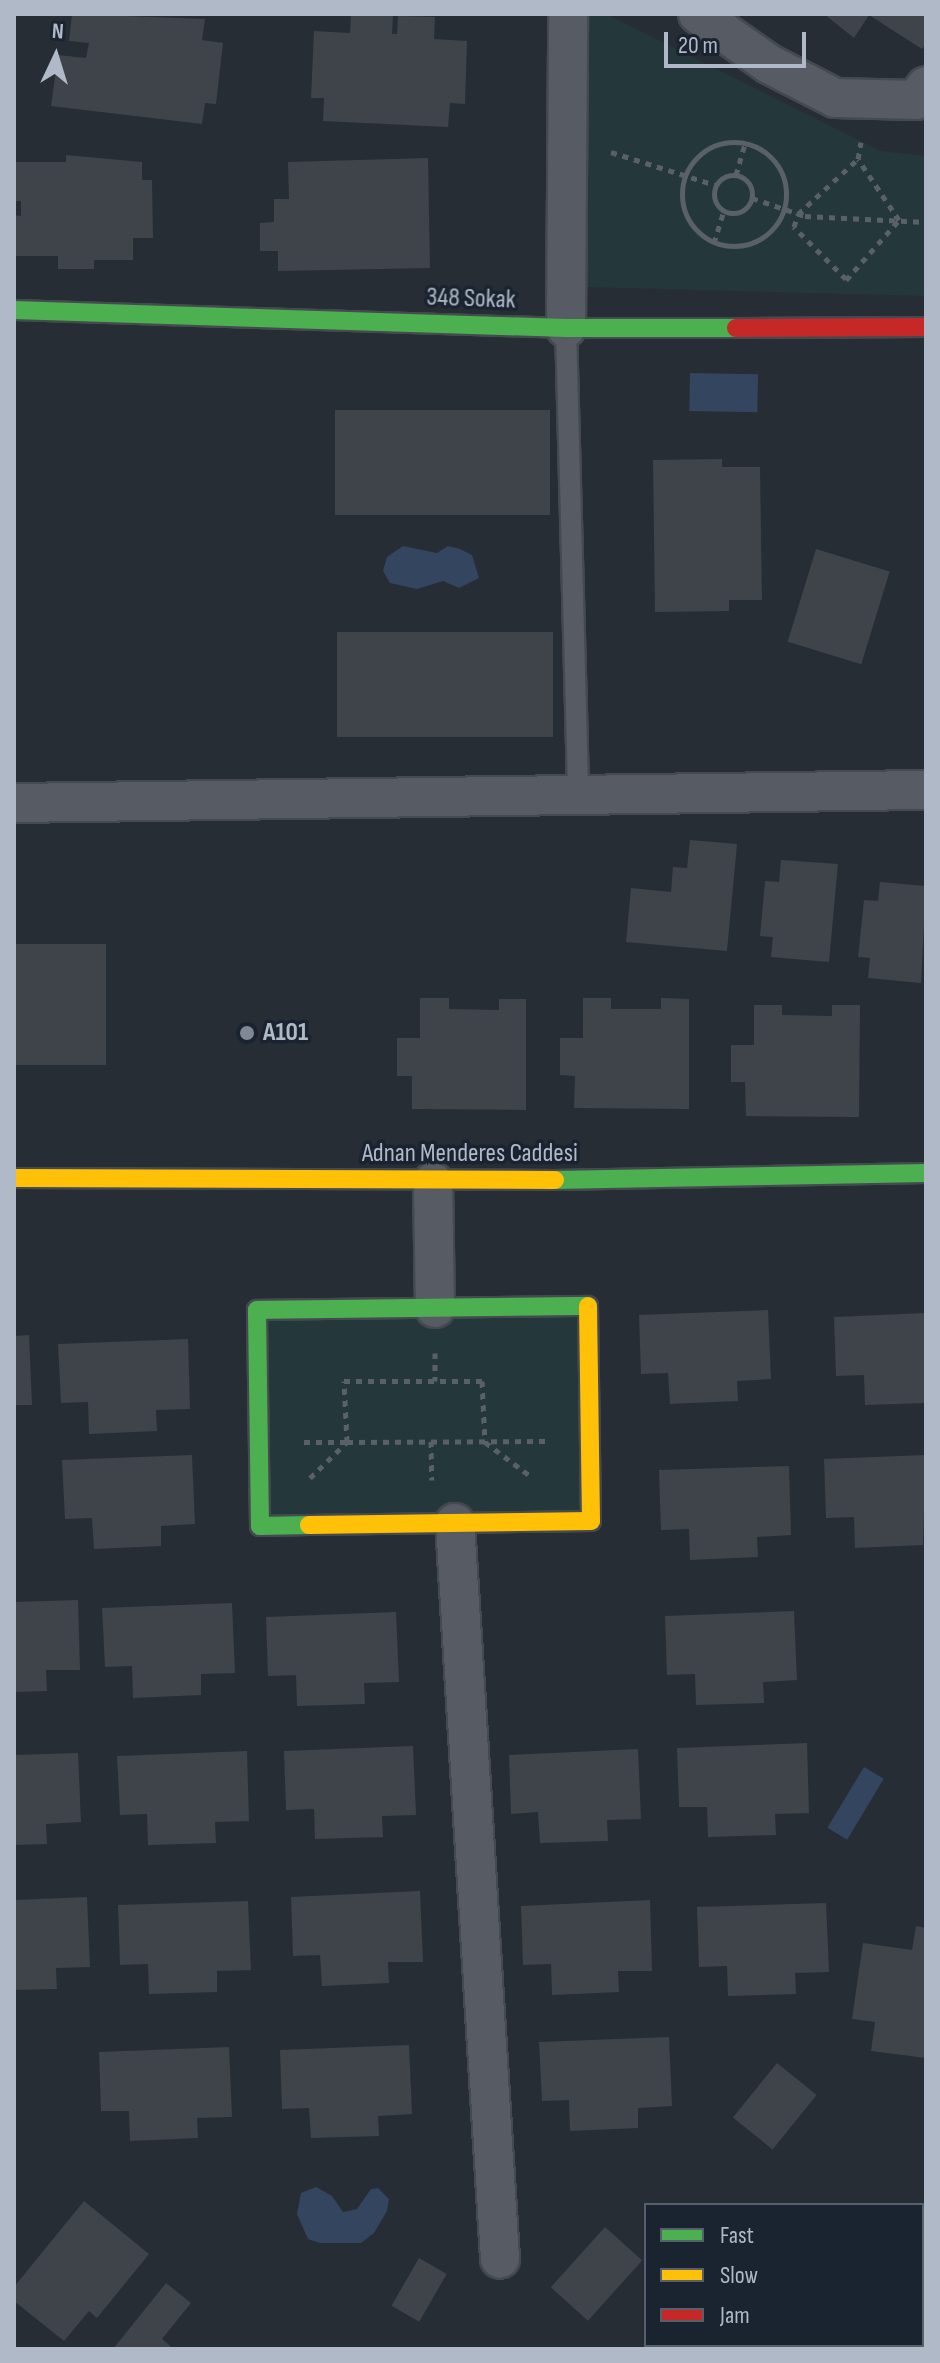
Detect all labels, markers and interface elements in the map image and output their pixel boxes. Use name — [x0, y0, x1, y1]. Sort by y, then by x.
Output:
north arrow — [16, 16, 96, 96]
scale bar — [668, 16, 810, 66]
text: N — [51, 18, 65, 45]
text: 20 m — [678, 31, 718, 60]
street label: 348 Sokak — [426, 282, 516, 316]
place label: A101 — [263, 1017, 308, 1049]
marker: A101 — [238, 1024, 256, 1042]
street label: Adnan Menderes Caddesi — [362, 1138, 578, 1170]
legend — [644, 2203, 924, 2347]
text: Fast — [720, 2221, 754, 2250]
text: Slow — [720, 2261, 758, 2290]
text: Jam — [720, 2301, 750, 2330]

